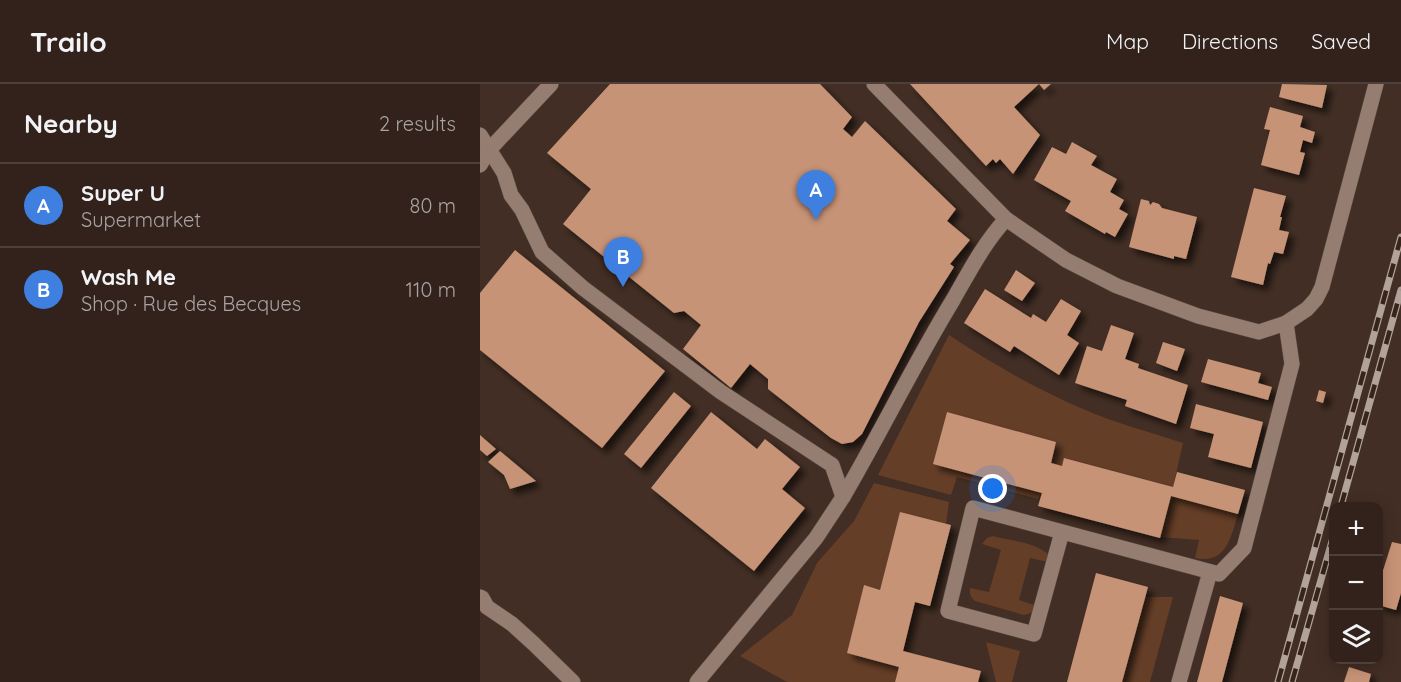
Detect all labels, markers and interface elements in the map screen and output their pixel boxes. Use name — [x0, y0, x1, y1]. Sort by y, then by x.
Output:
text: Trailo — [30, 24, 107, 59]
text: Map — [1106, 28, 1149, 54]
text: Directions — [1182, 28, 1278, 54]
text: Saved — [1311, 28, 1371, 54]
text: Nearby — [24, 107, 118, 140]
text: 2 results — [379, 111, 456, 136]
pin: A — [796, 170, 836, 220]
text: Super U — [81, 179, 165, 207]
text: A — [37, 193, 50, 218]
text: 80 m — [410, 193, 456, 218]
text: Supermarket — [81, 207, 201, 232]
pin: B — [604, 238, 642, 287]
text: Wash Me — [81, 263, 176, 291]
text: B — [37, 277, 50, 302]
text: 110 m — [406, 277, 456, 302]
text: Shop · Rue des Becques — [81, 291, 301, 316]
your location — [978, 474, 1007, 503]
map controls — [1329, 502, 1383, 664]
button: + — [1329, 502, 1383, 556]
button: − — [1329, 556, 1383, 610]
button: layers — [1329, 610, 1383, 664]

